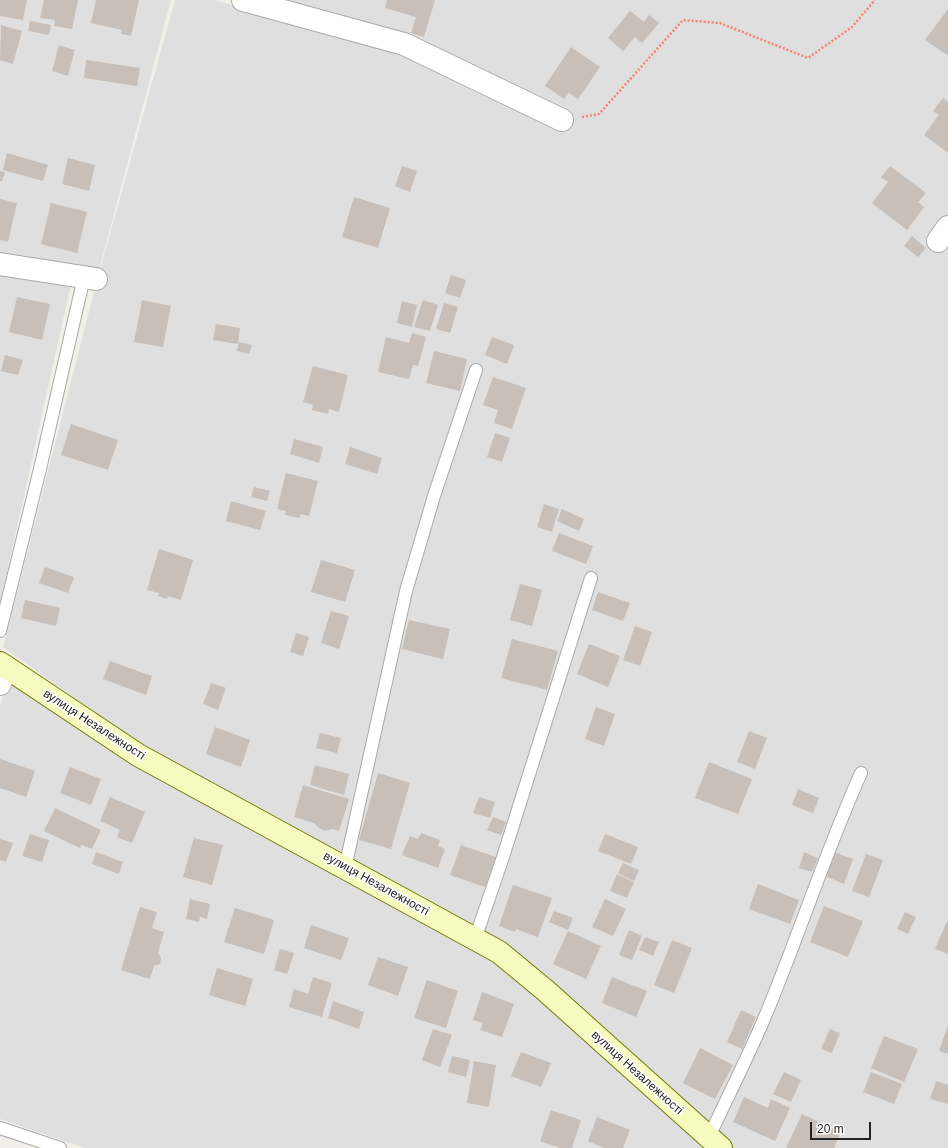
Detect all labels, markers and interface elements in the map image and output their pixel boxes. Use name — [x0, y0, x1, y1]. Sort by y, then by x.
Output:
street label: вулиця Незалежності — [40, 687, 148, 763]
street label: вулиця Незалежності — [321, 849, 431, 919]
street label: вулиця Незалежності — [588, 1028, 686, 1118]
scale bar — [812, 1114, 873, 1140]
text: 20 m — [817, 1122, 844, 1136]

